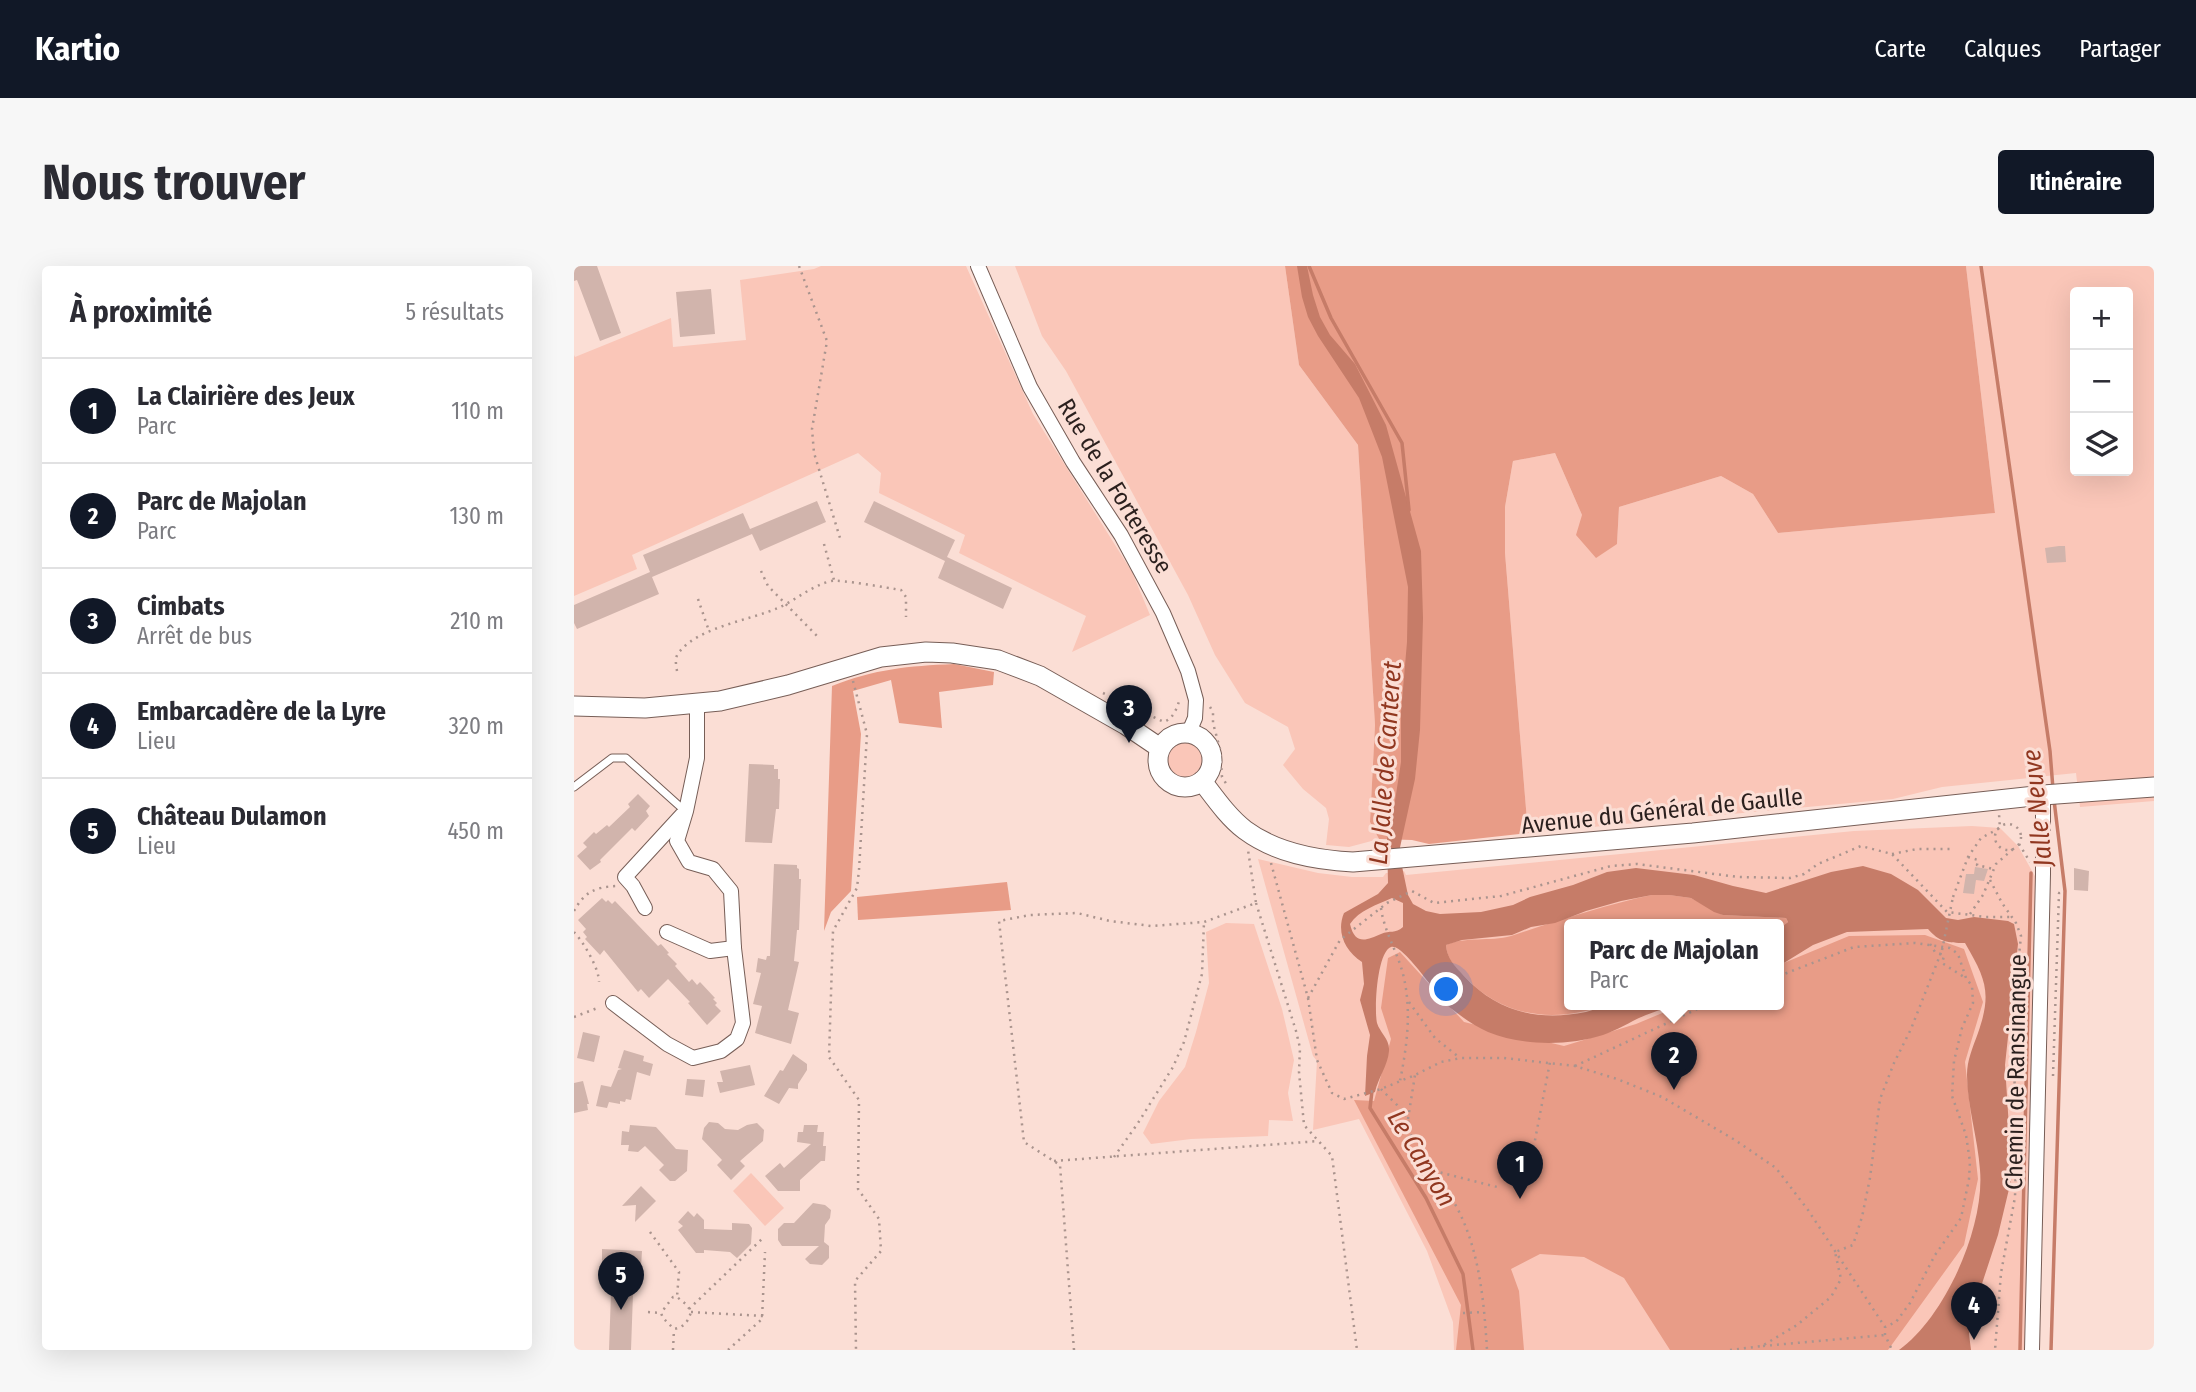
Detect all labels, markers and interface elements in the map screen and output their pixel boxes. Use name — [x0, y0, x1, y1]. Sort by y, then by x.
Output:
text: Kartio — [35, 29, 120, 69]
text: Carte — [1875, 35, 1926, 63]
text: Calques — [1964, 35, 2041, 63]
text: Partager — [2079, 35, 2161, 63]
button: Itinéraire — [1998, 150, 2154, 214]
text: Nous trouver — [42, 153, 305, 212]
map controls — [2070, 287, 2133, 476]
button: + — [2070, 287, 2133, 350]
text: À proximité — [70, 294, 212, 330]
text: 5 résultats — [405, 298, 504, 326]
button: − — [2070, 350, 2133, 413]
text: La Clairière des Jeux — [137, 381, 355, 412]
street label: Rue de la Forteresse — [1052, 394, 1178, 578]
text: 1 — [88, 397, 98, 425]
text: 110 m — [451, 397, 504, 425]
text: Parc — [137, 412, 176, 440]
button: layers — [2070, 413, 2133, 476]
text: Parc de Majolan — [137, 486, 307, 517]
text: 2 — [88, 502, 98, 530]
text: 130 m — [450, 502, 504, 530]
text: Parc — [137, 517, 176, 545]
text: Cimbats — [137, 591, 225, 622]
text: 3 — [88, 607, 98, 635]
text: 210 m — [450, 607, 504, 635]
text: Arrêt de bus — [137, 622, 252, 650]
water label: La Jalle de Canteret — [1363, 660, 1408, 866]
pin: 3 — [1106, 685, 1152, 743]
text: Embarcadère de la Lyre — [137, 696, 386, 727]
text: 4 — [87, 712, 99, 740]
text: 320 m — [449, 712, 504, 740]
text: Lieu — [137, 727, 176, 755]
water label: Jalle Neuve — [2016, 748, 2059, 870]
street label: Avenue du Général de Gaulle — [1520, 782, 1804, 840]
text: Château Dulamon — [137, 801, 327, 832]
text: 5 — [87, 817, 99, 845]
text: 450 m — [447, 817, 504, 845]
text: Lieu — [137, 832, 176, 860]
popup — [1564, 919, 1784, 1010]
text: Parc de Majolan — [1589, 935, 1759, 966]
street label: Chemin de Ransinangue — [2000, 954, 2032, 1190]
text: Parc — [1589, 966, 1629, 994]
your location — [1429, 972, 1463, 1006]
pin: 2 — [1651, 1032, 1697, 1090]
water label: Le Canyon — [1381, 1104, 1462, 1212]
pin: 1 — [1497, 1141, 1543, 1199]
pin: 5 — [598, 1252, 644, 1310]
pin: 4 — [1951, 1282, 1997, 1340]

